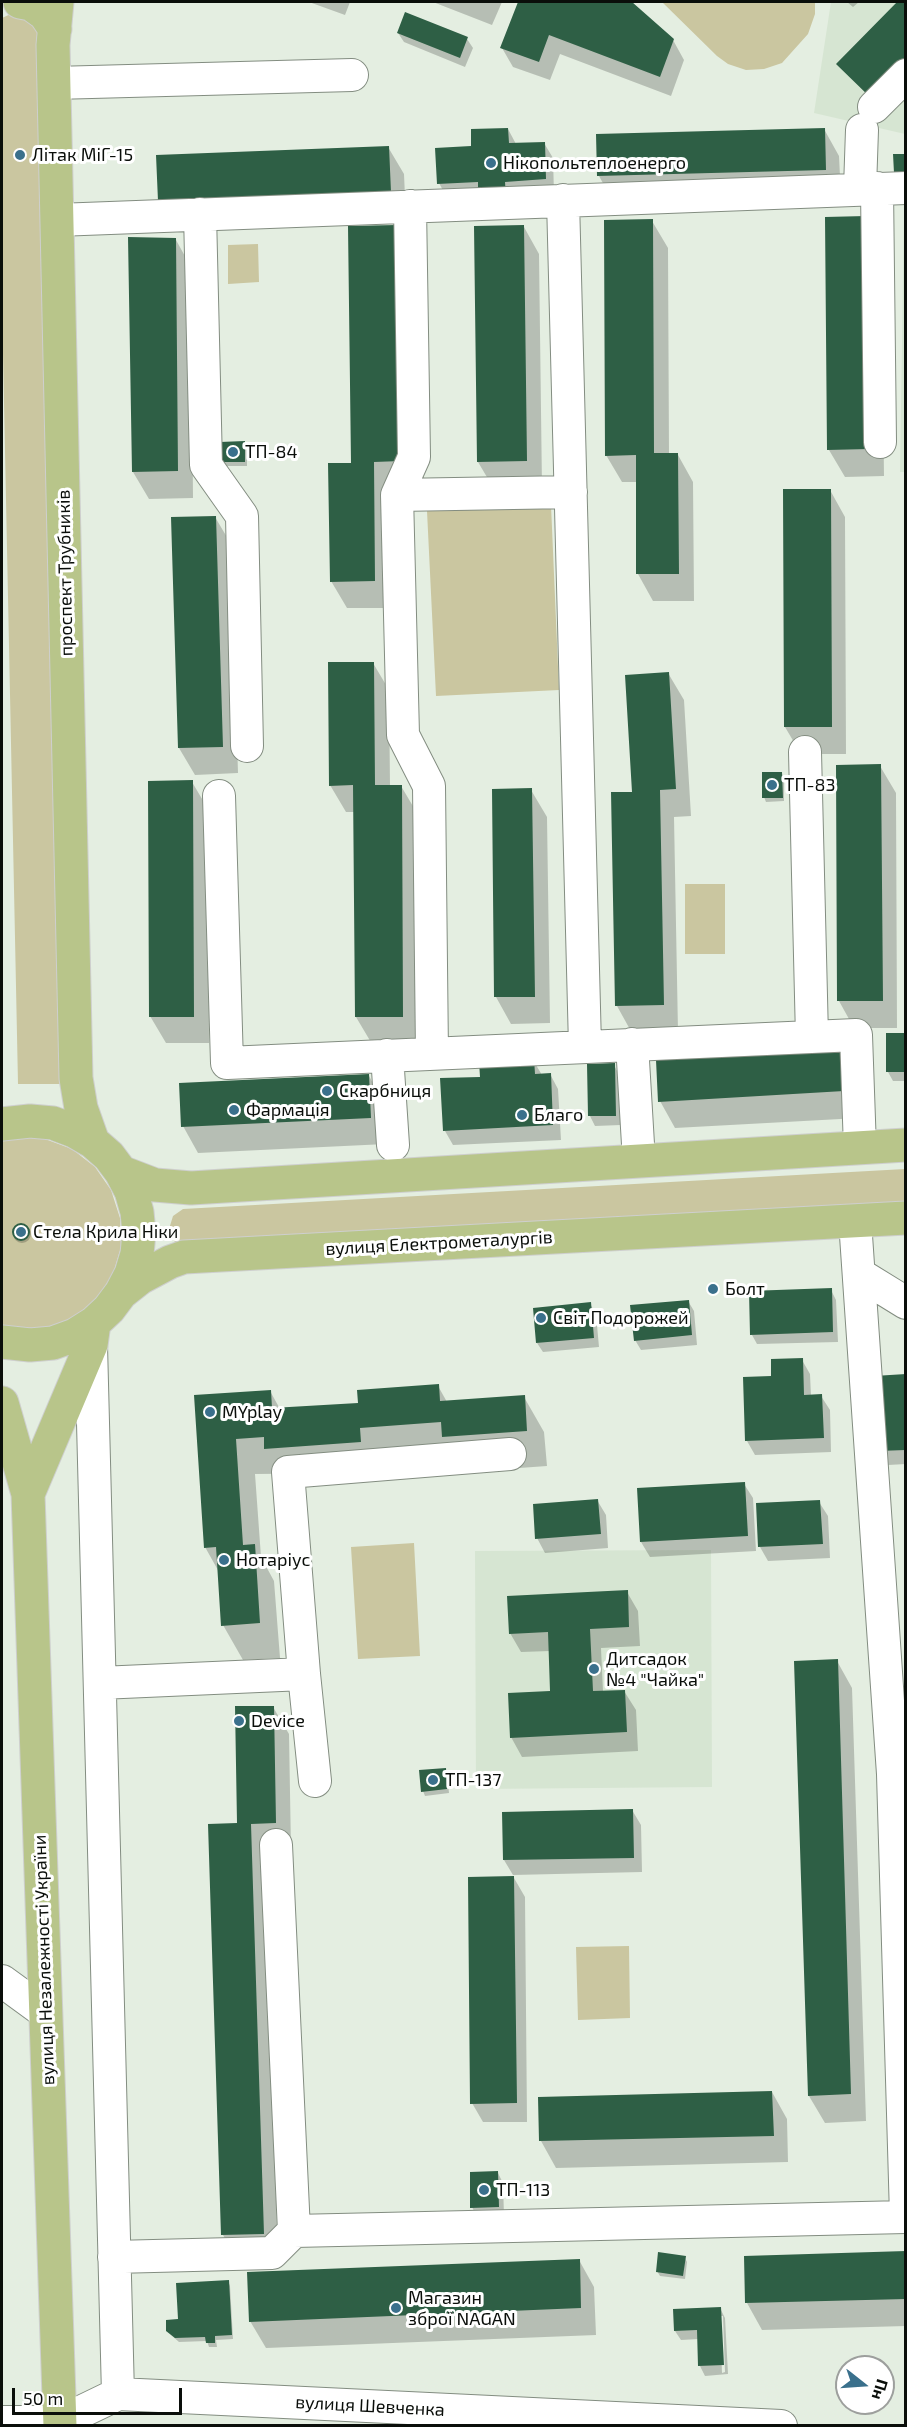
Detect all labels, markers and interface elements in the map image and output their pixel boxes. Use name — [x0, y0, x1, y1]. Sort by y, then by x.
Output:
place label: Літак МіГ-15 — [32, 144, 133, 166]
marker: Літак МіГ-15 — [13, 148, 27, 162]
place label: Нікопольтеплоенерго — [503, 152, 686, 174]
marker: Нікопольтеплоенерго — [484, 156, 498, 170]
place label: ТП-84 — [245, 441, 298, 463]
marker: ТП-84 — [226, 445, 240, 459]
street label: проспект Трубників — [53, 489, 77, 657]
place label: ТП-83 — [784, 774, 836, 796]
marker: ТП-83 — [765, 778, 779, 792]
place label: Скарбниця — [339, 1080, 431, 1102]
marker: Скарбниця — [320, 1084, 334, 1098]
place label: Фармація — [246, 1099, 330, 1121]
marker: Фармація — [227, 1103, 241, 1117]
place label: Благо — [534, 1104, 583, 1126]
marker: Благо — [515, 1108, 529, 1122]
place label: Стела Крила Ніки — [33, 1221, 178, 1243]
marker: Стела Крила Ніки — [14, 1225, 28, 1239]
street label: вулиця Електрометалургів — [325, 1226, 553, 1260]
place label: Болт — [725, 1278, 765, 1300]
marker: Болт — [706, 1282, 720, 1296]
place label: Світ Подорожей — [553, 1307, 689, 1329]
marker: Світ Подорожей — [534, 1311, 548, 1325]
place label: MYplay — [222, 1401, 282, 1423]
marker: MYplay — [203, 1405, 217, 1419]
place label: Нотаріус — [236, 1549, 310, 1571]
marker: Нотаріус — [217, 1553, 231, 1567]
place label: Дитсадок №4 "Чайка" — [606, 1648, 704, 1690]
marker: Дитсадок №4 "Чайка" — [587, 1662, 601, 1676]
place label: Device — [251, 1710, 305, 1732]
marker: Device — [232, 1714, 246, 1728]
place label: ТП-137 — [445, 1769, 501, 1791]
marker: ТП-137 — [426, 1773, 440, 1787]
street label: вулиця Незалежності України — [29, 1834, 59, 2086]
place label: ТП-113 — [496, 2179, 550, 2201]
marker: ТП-113 — [477, 2183, 491, 2197]
place label: Магазин зброї NAGAN — [408, 2287, 516, 2330]
marker: Магазин зброї NAGAN — [389, 2301, 403, 2315]
north arrow — [835, 2355, 895, 2415]
scale bar — [15, 2376, 184, 2414]
text: Пн — [869, 2377, 893, 2403]
text: 50 m — [23, 2387, 63, 2409]
street label: вулиця Шевченка — [295, 2391, 445, 2421]

